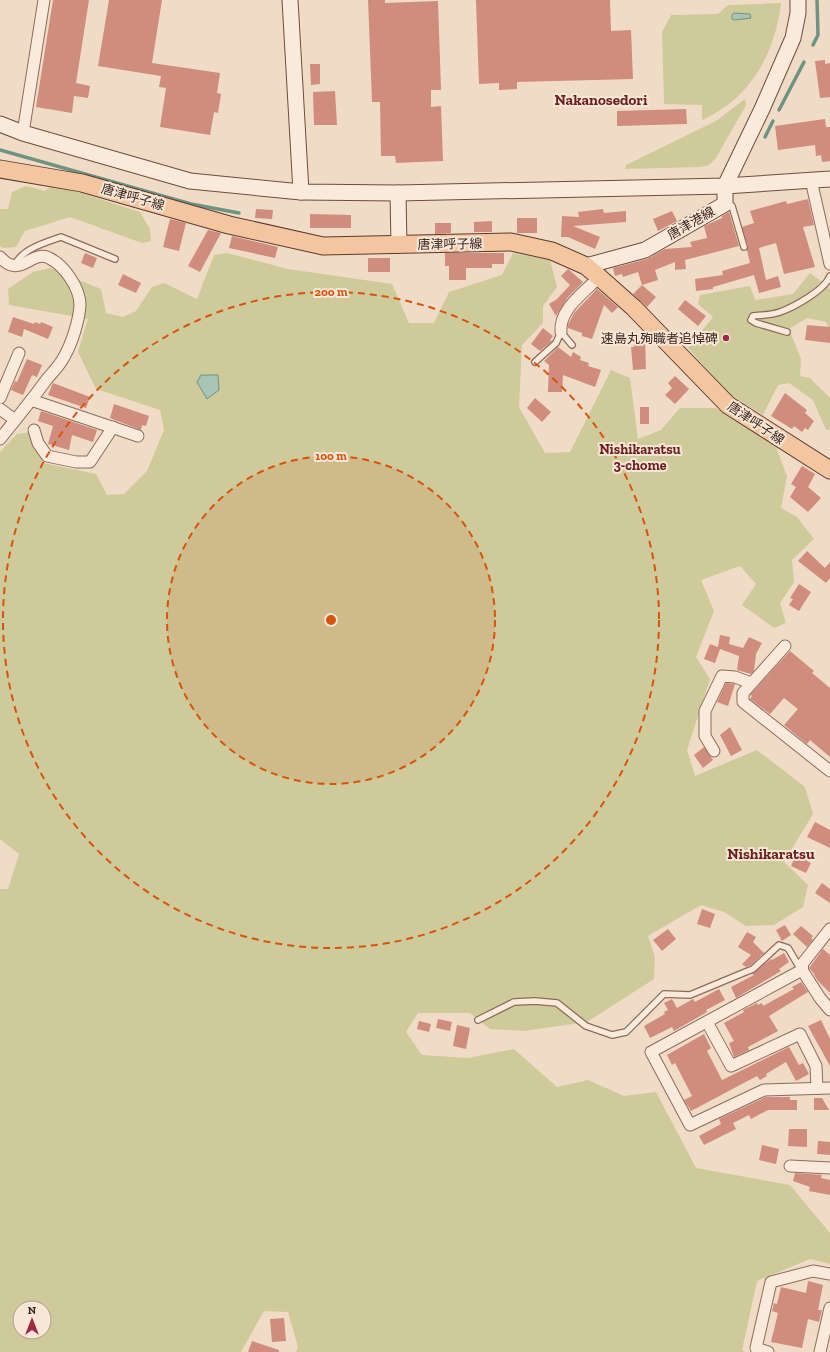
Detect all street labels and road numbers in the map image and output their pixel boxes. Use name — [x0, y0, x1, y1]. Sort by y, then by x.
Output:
street label: 唐津呼子線 — [100, 181, 166, 213]
street label: 唐津港線 — [665, 204, 717, 242]
street label: 唐津呼子線 — [417, 236, 483, 252]
street label: 唐津呼子線 — [725, 399, 787, 447]

